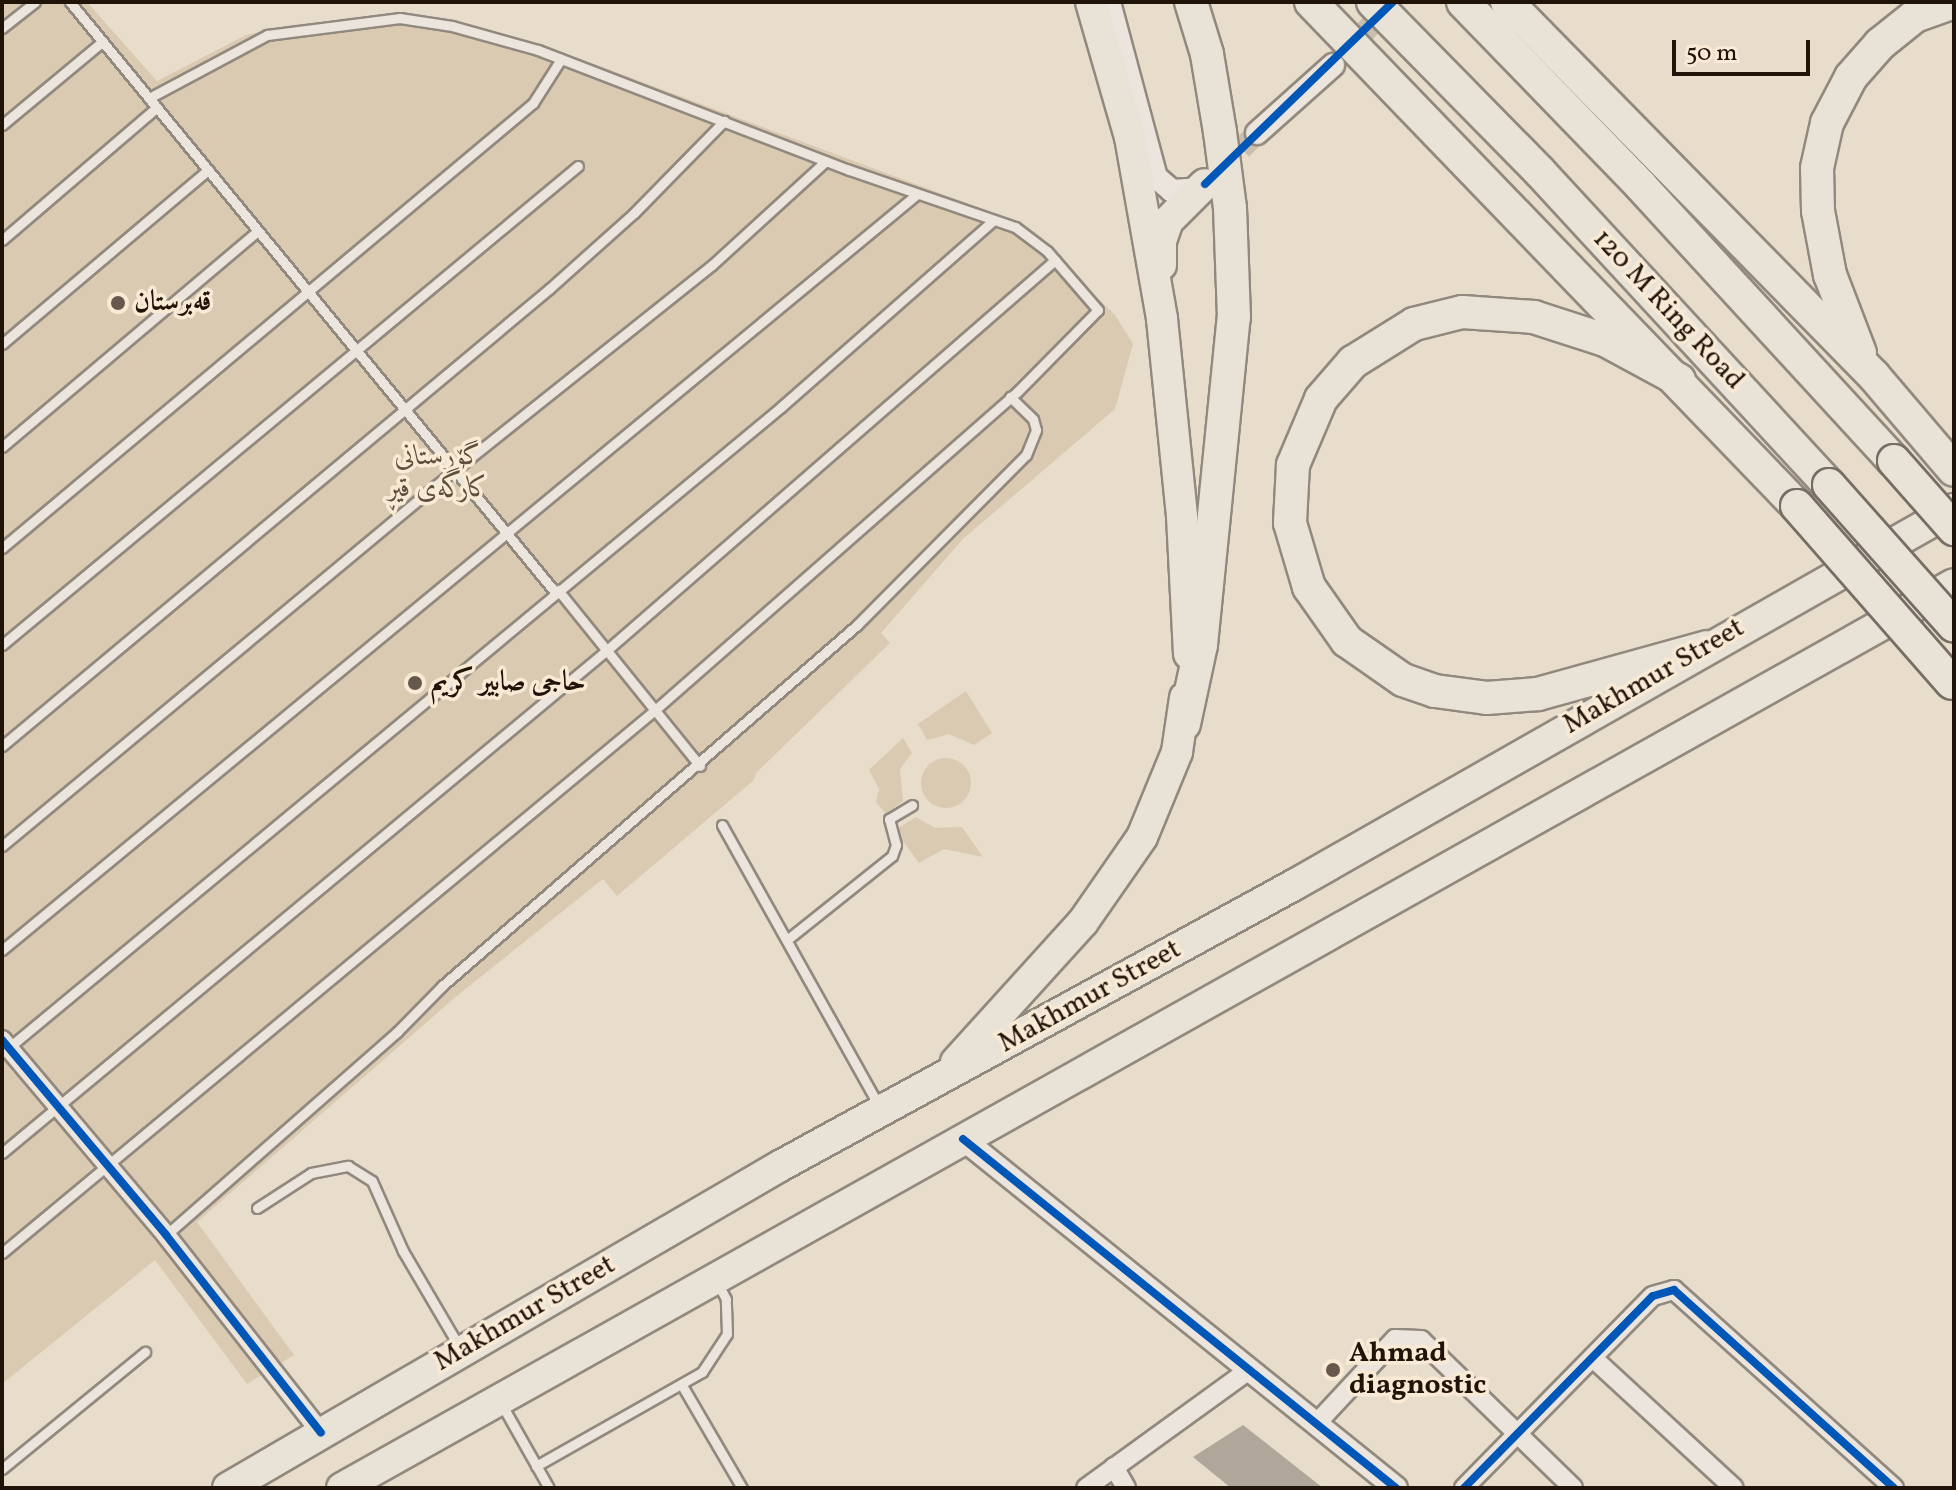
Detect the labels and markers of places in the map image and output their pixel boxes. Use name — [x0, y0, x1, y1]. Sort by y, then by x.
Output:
place label: قەبرستان — [134, 286, 212, 320]
marker: قەبرستان — [109, 294, 127, 312]
place label: حاجی صابیر کریم — [431, 666, 585, 700]
marker: حاجی صابیر کریم — [406, 674, 424, 692]
place label: Ahmad diagnostic — [1349, 1337, 1486, 1403]
marker: Ahmad diagnostic — [1324, 1361, 1342, 1379]

